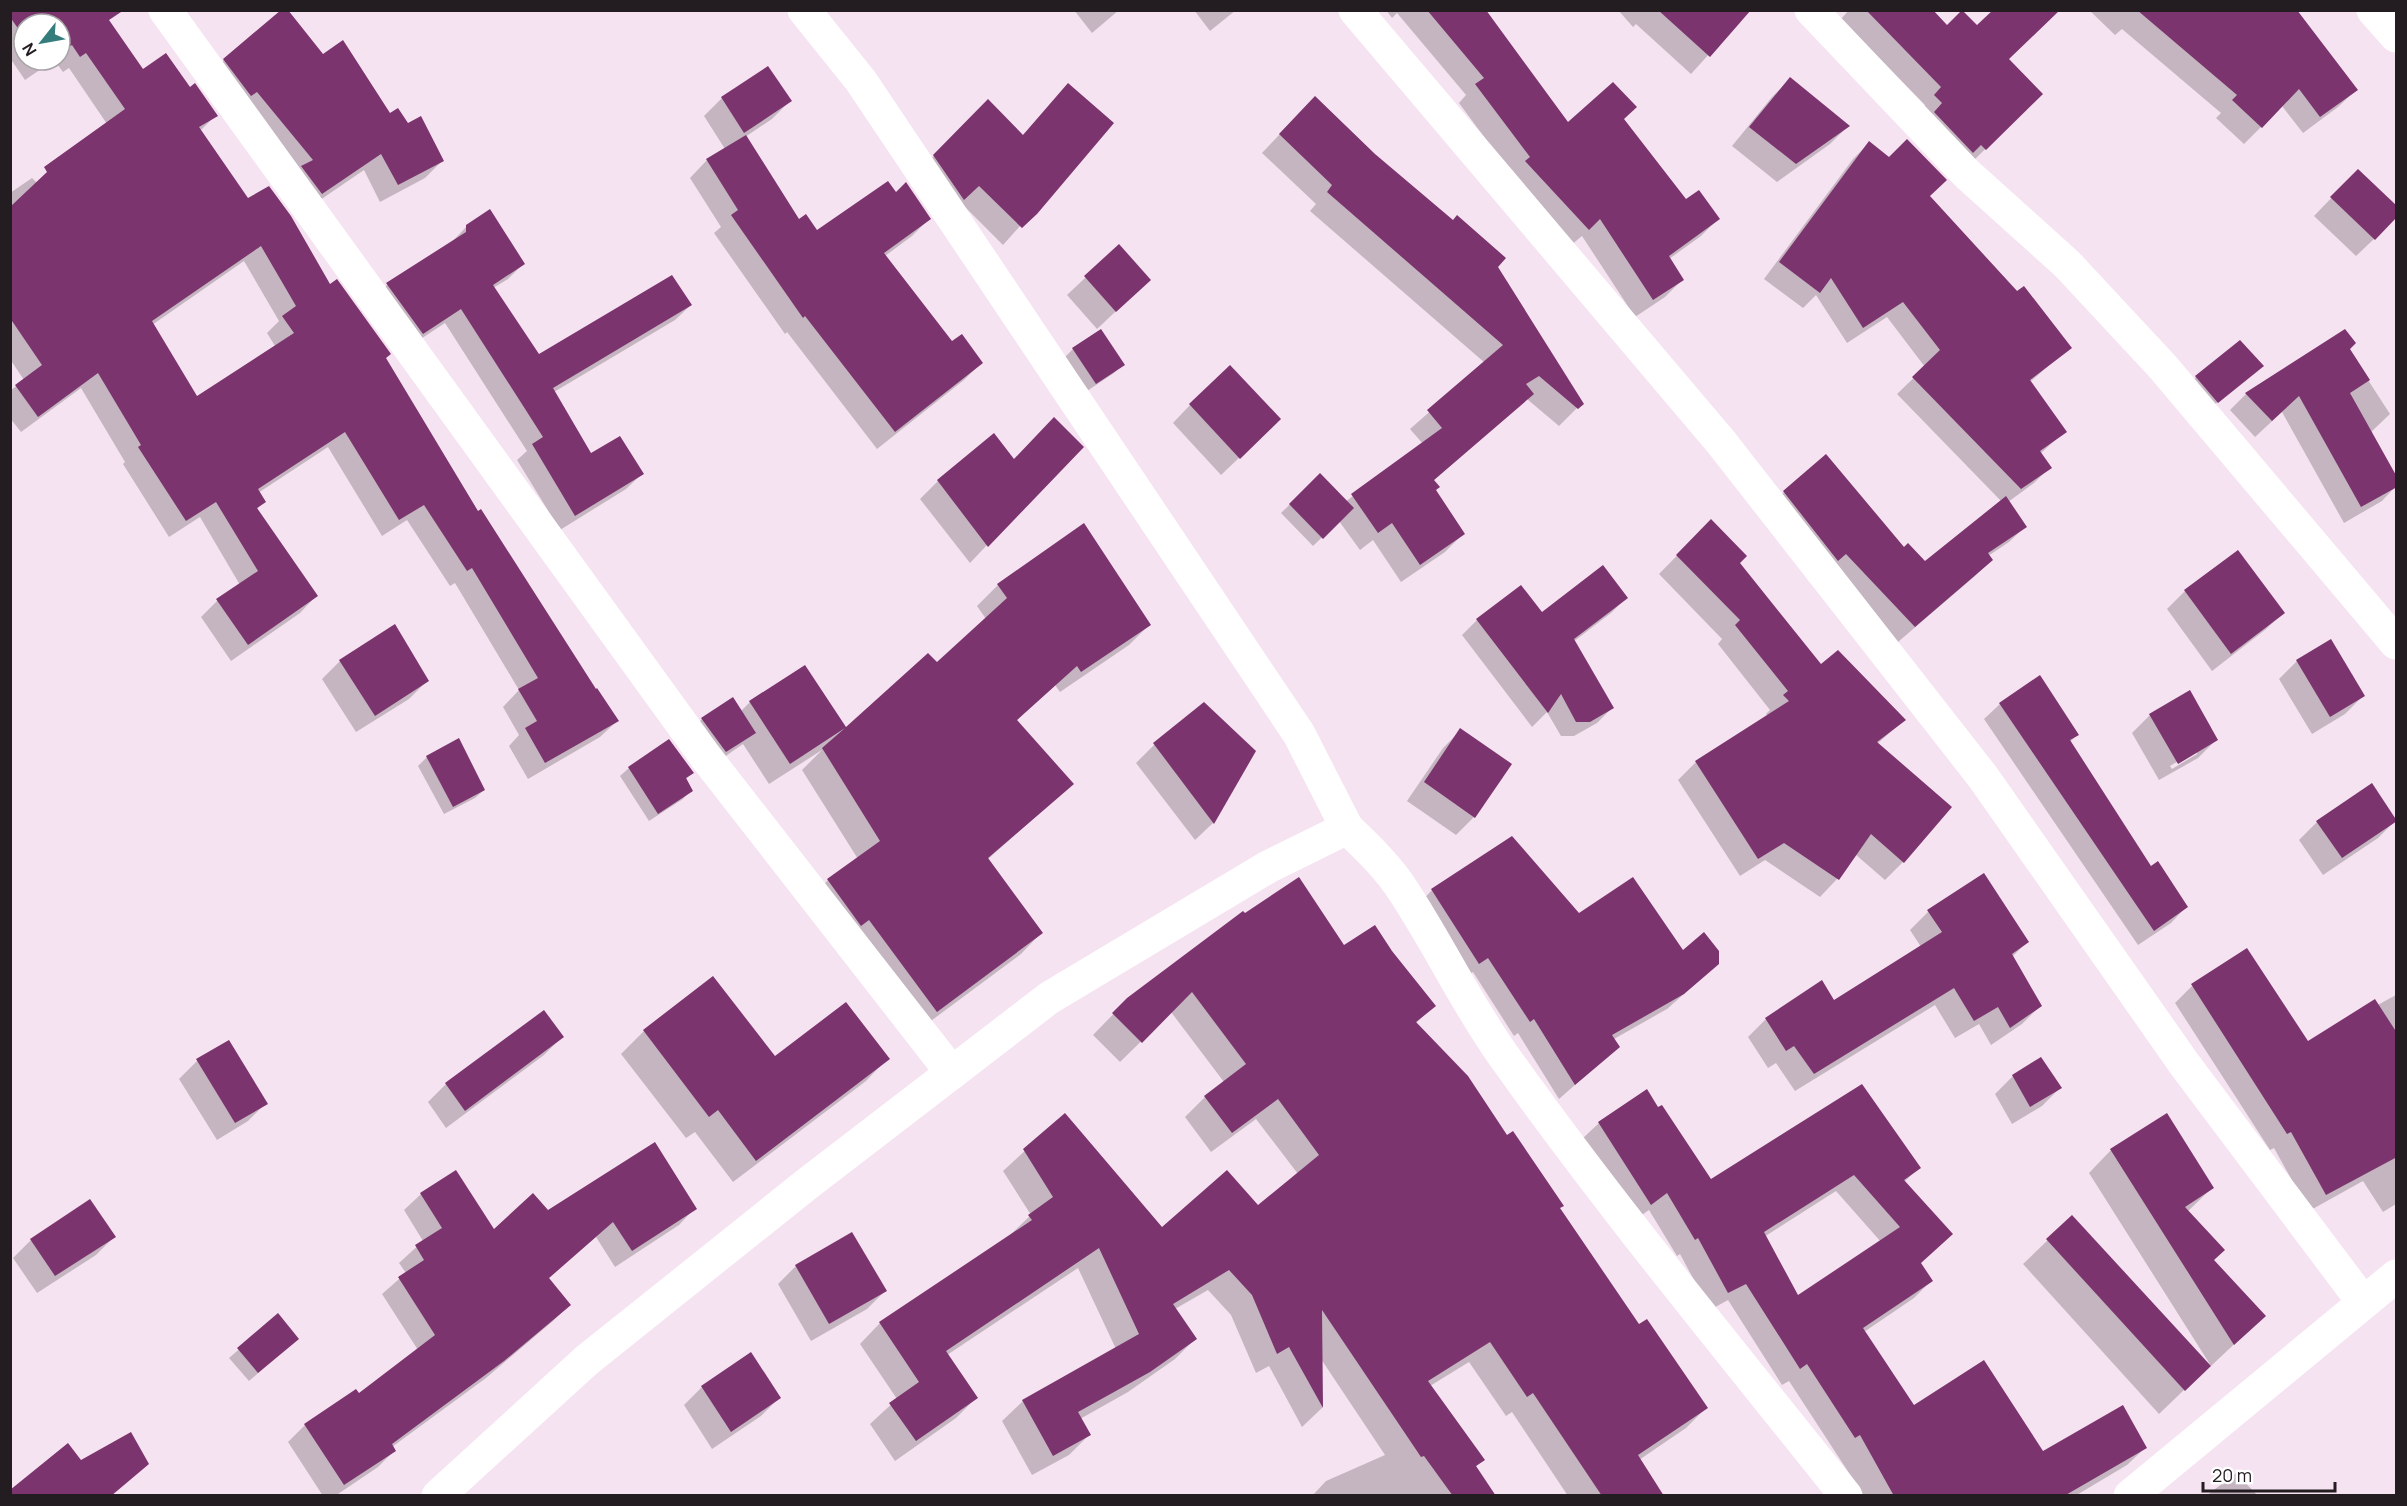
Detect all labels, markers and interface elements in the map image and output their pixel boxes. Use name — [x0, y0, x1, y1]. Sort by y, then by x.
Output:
north arrow — [12, 12, 72, 72]
text: N — [17, 39, 42, 60]
scale bar — [2203, 1455, 2335, 1493]
text: 20 m — [2212, 1463, 2252, 1487]

